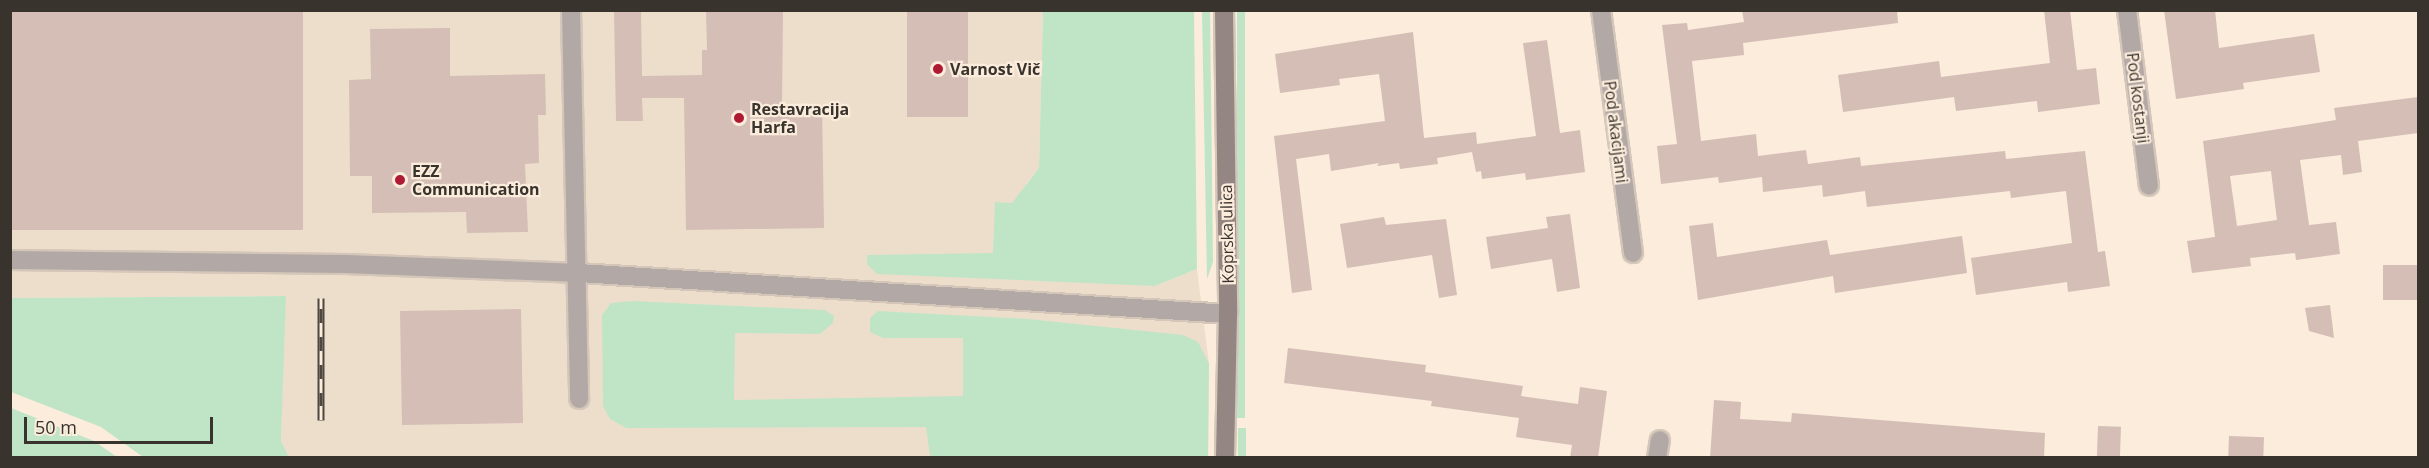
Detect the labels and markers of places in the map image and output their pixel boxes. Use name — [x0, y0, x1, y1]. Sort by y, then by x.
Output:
place label: Varnost Vič — [950, 59, 1040, 79]
marker: Varnost Vič — [931, 62, 945, 76]
place label: Restavracija Harfa — [751, 99, 849, 137]
marker: Restavracija Harfa — [732, 111, 746, 125]
place label: EZZ Communication — [412, 161, 540, 199]
marker: EZZ Communication — [393, 173, 407, 187]

